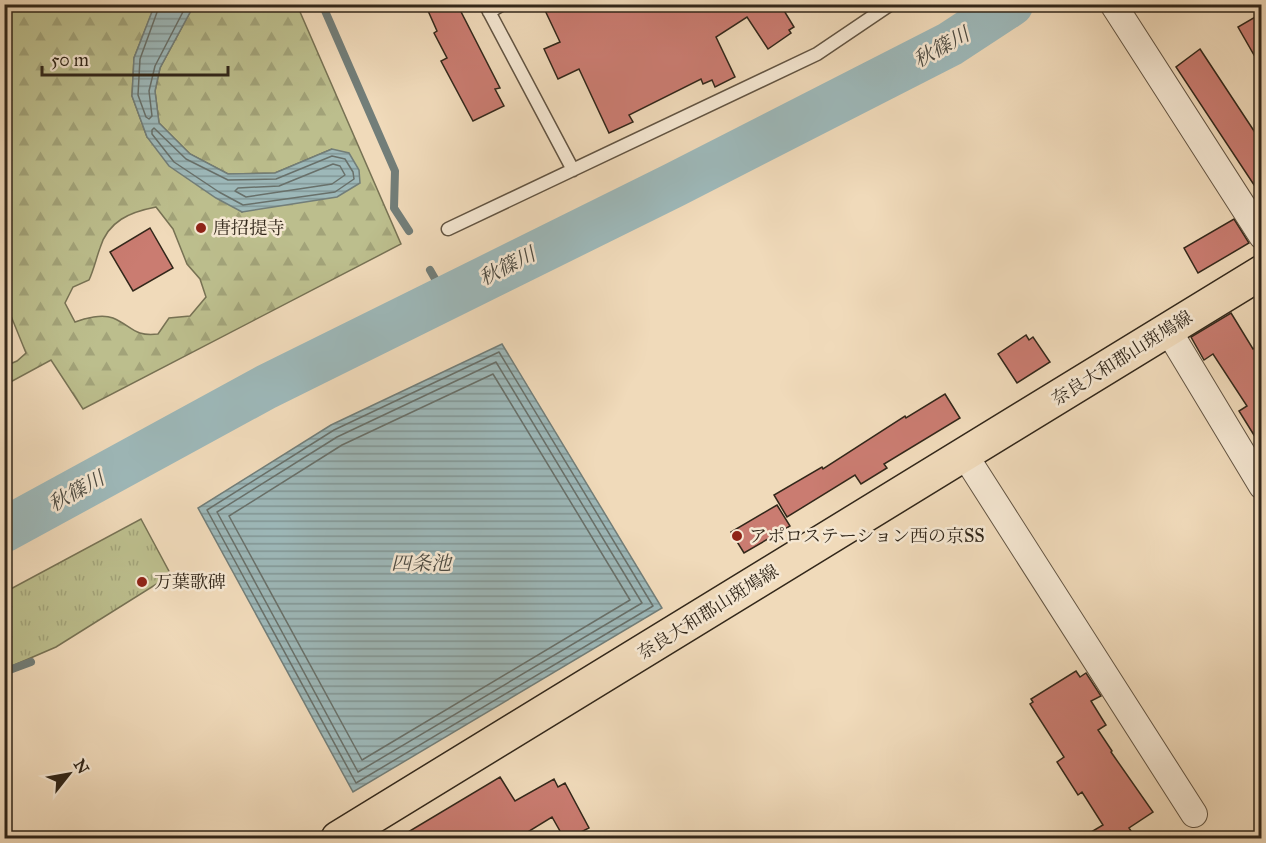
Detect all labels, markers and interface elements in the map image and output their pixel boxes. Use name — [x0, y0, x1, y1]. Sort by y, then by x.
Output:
water label: 秋篠川 — [909, 21, 975, 72]
scale bar — [42, 39, 228, 77]
text: 50 m — [51, 49, 89, 71]
place label: 唐招提寺 — [213, 217, 285, 239]
marker: 唐招提寺 — [194, 221, 208, 235]
water label: 秋篠川 — [475, 241, 541, 290]
street label: 奈良大和郡山斑鳩線 — [1047, 306, 1197, 410]
water label: 秋篠川 — [44, 465, 110, 516]
place label: アポロステーション西の京SS — [749, 525, 985, 547]
marker: アポロステーション西の京SS — [730, 529, 744, 543]
water label: 四条池 — [391, 551, 453, 575]
street label: 奈良大和郡山斑鳩線 — [633, 560, 783, 664]
place label: 万葉歌碑 — [154, 571, 226, 593]
marker: 万葉歌碑 — [135, 575, 149, 589]
north arrow — [39, 744, 99, 804]
text: N — [70, 756, 93, 778]

